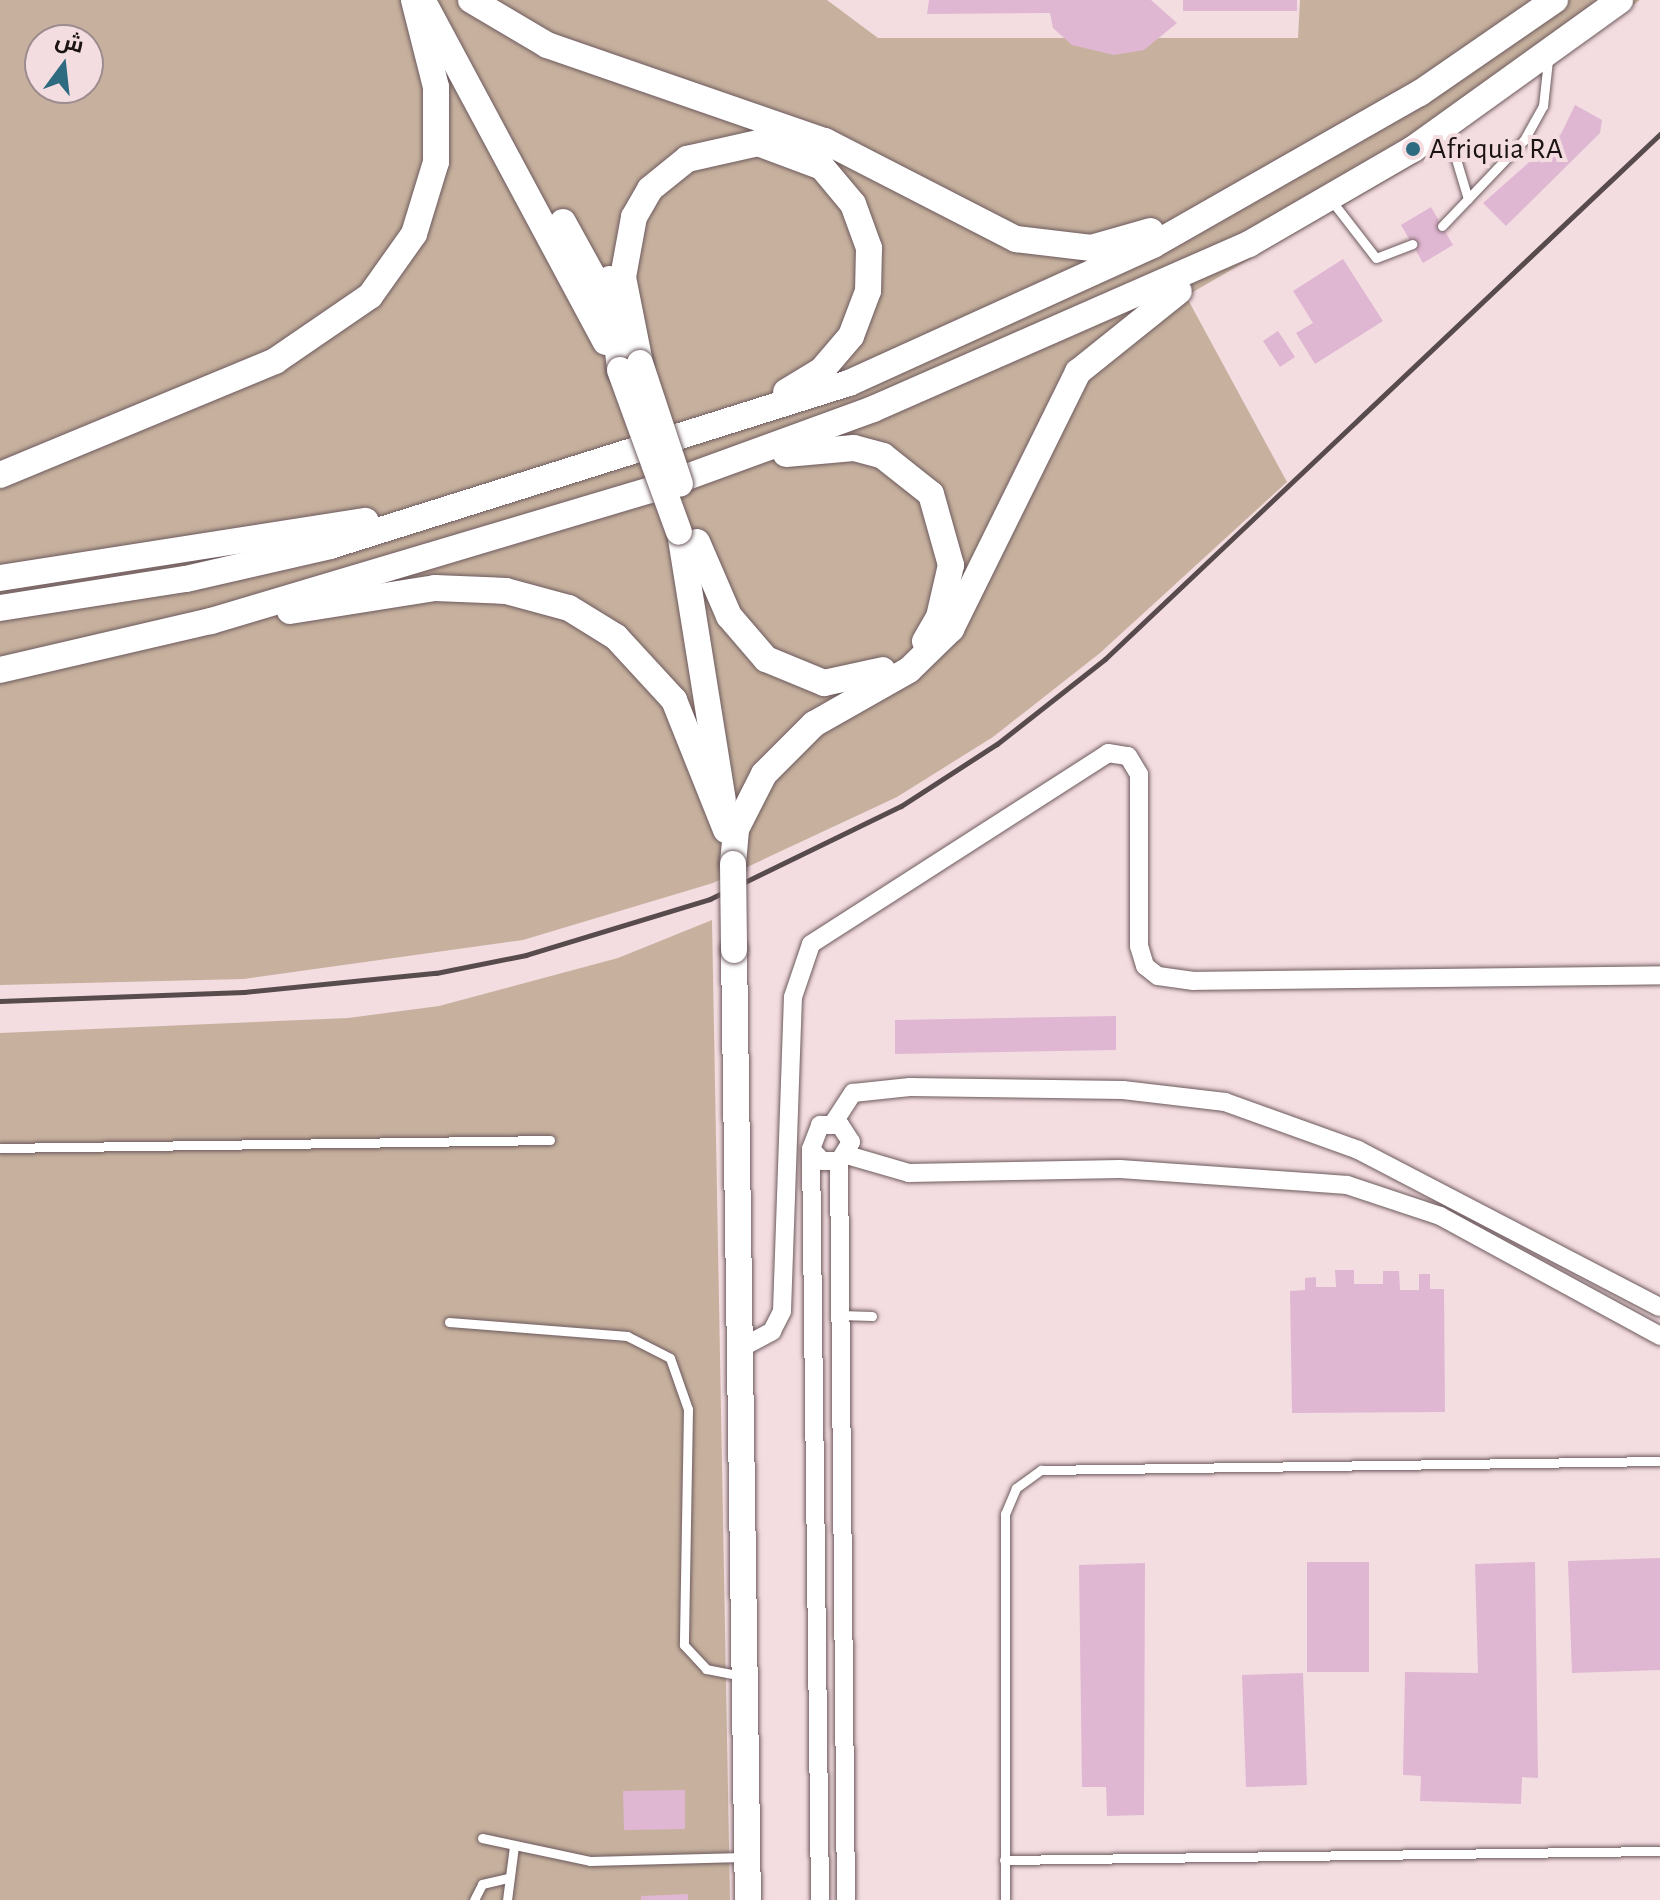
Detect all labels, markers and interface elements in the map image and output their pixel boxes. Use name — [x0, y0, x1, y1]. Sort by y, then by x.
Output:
north arrow — [24, 24, 104, 104]
text: ش — [53, 28, 86, 57]
place label: Afriquia RA — [1429, 131, 1563, 167]
marker: Afriquia RA — [1404, 140, 1422, 158]

